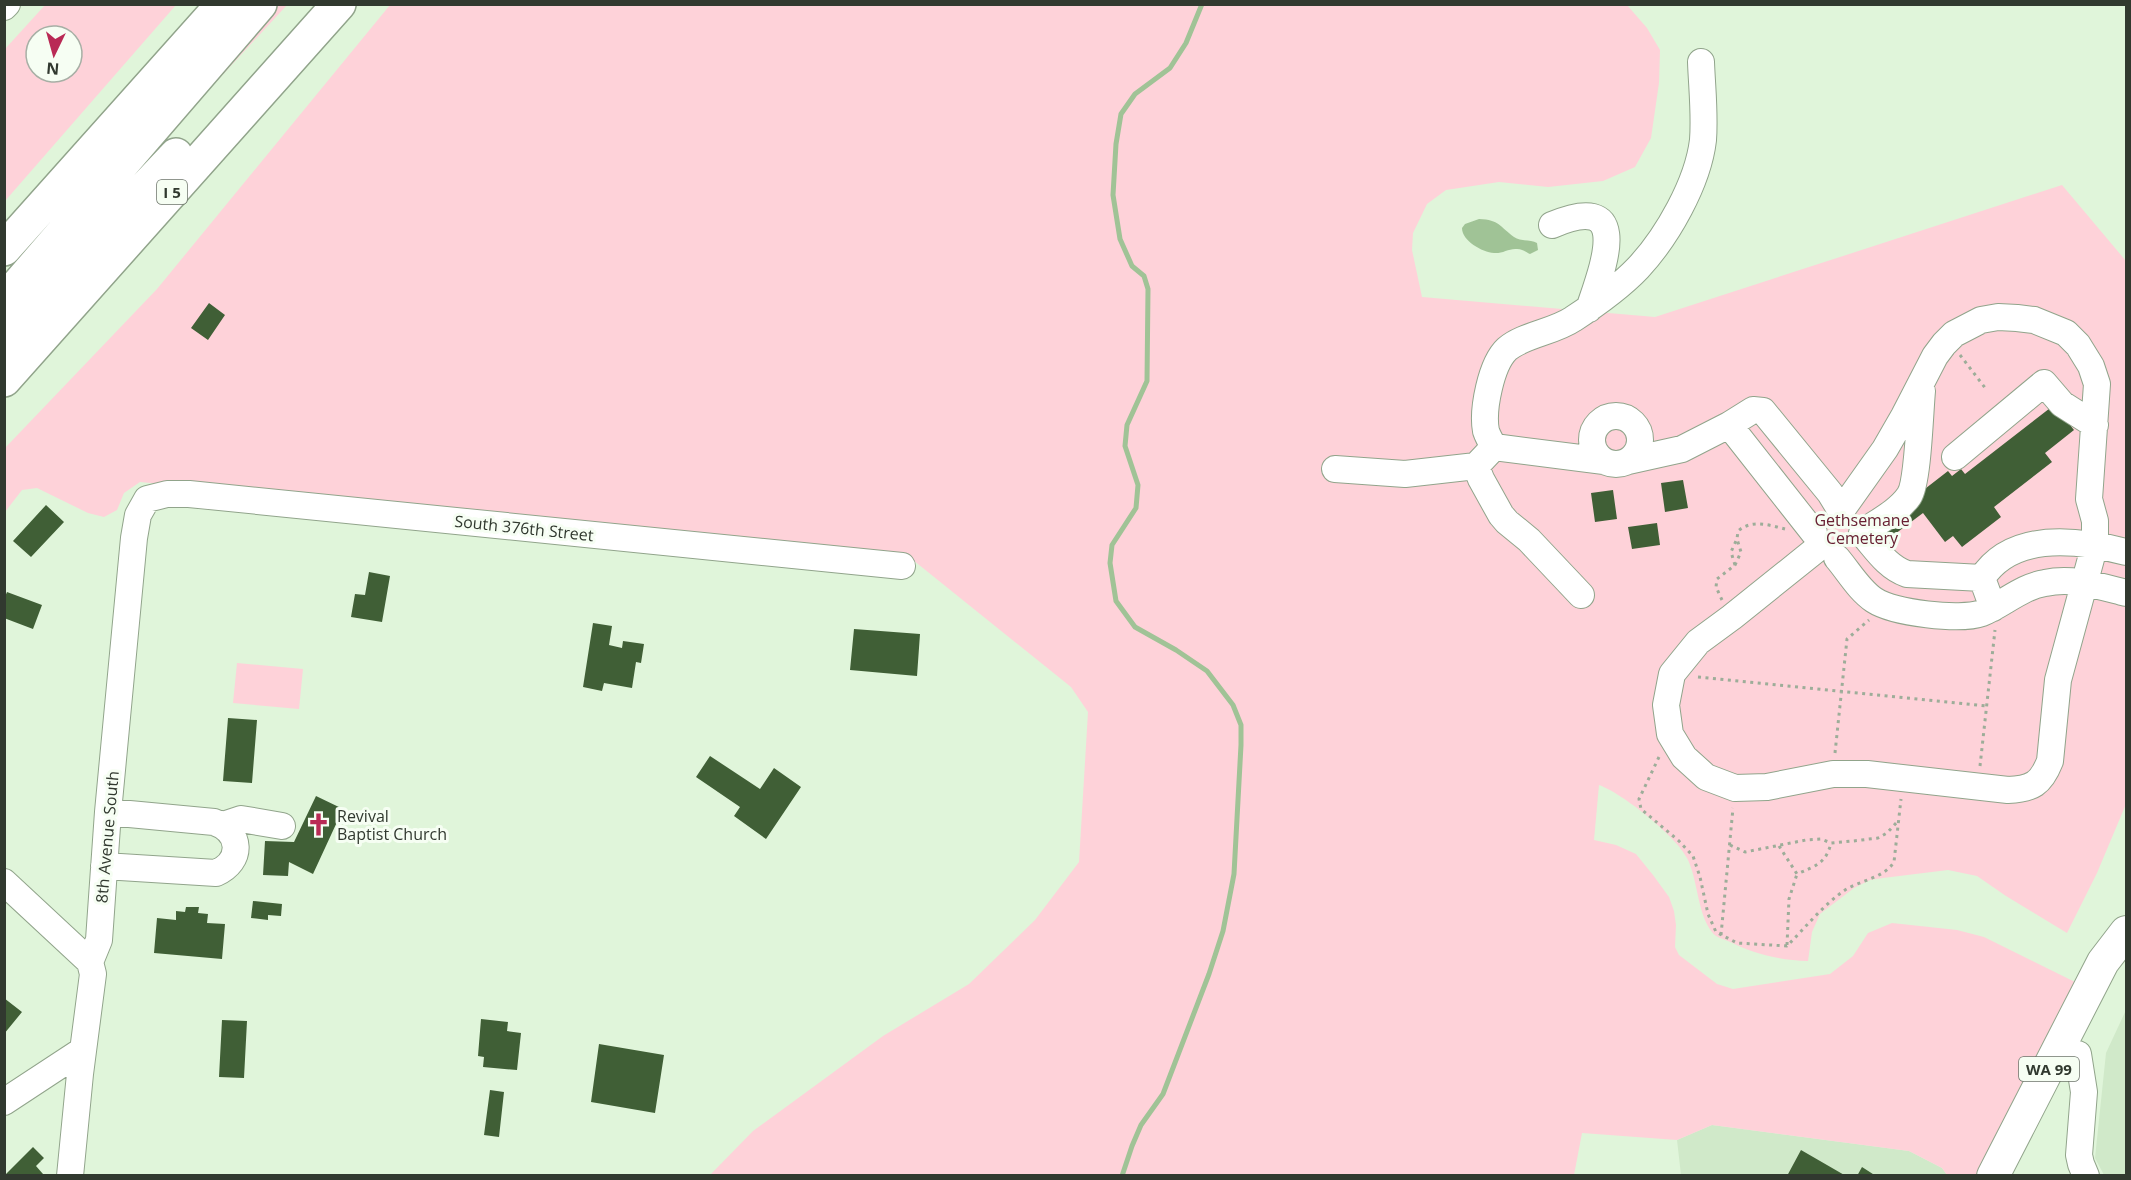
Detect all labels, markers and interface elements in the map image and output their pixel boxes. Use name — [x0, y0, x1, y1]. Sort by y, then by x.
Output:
north arrow — [24, 24, 84, 84]
text: N — [45, 57, 60, 80]
road number: I 5 — [157, 180, 187, 204]
park label: Gethsemane Cemetery — [1814, 509, 1910, 549]
street label: South 376th Street — [453, 510, 595, 546]
street label: 8th Avenue South — [90, 770, 124, 904]
place label: Revival Baptist Church — [337, 805, 447, 845]
church icon: Revival Baptist Church — [306, 812, 332, 838]
road number: WA 99 — [2019, 1057, 2079, 1081]

